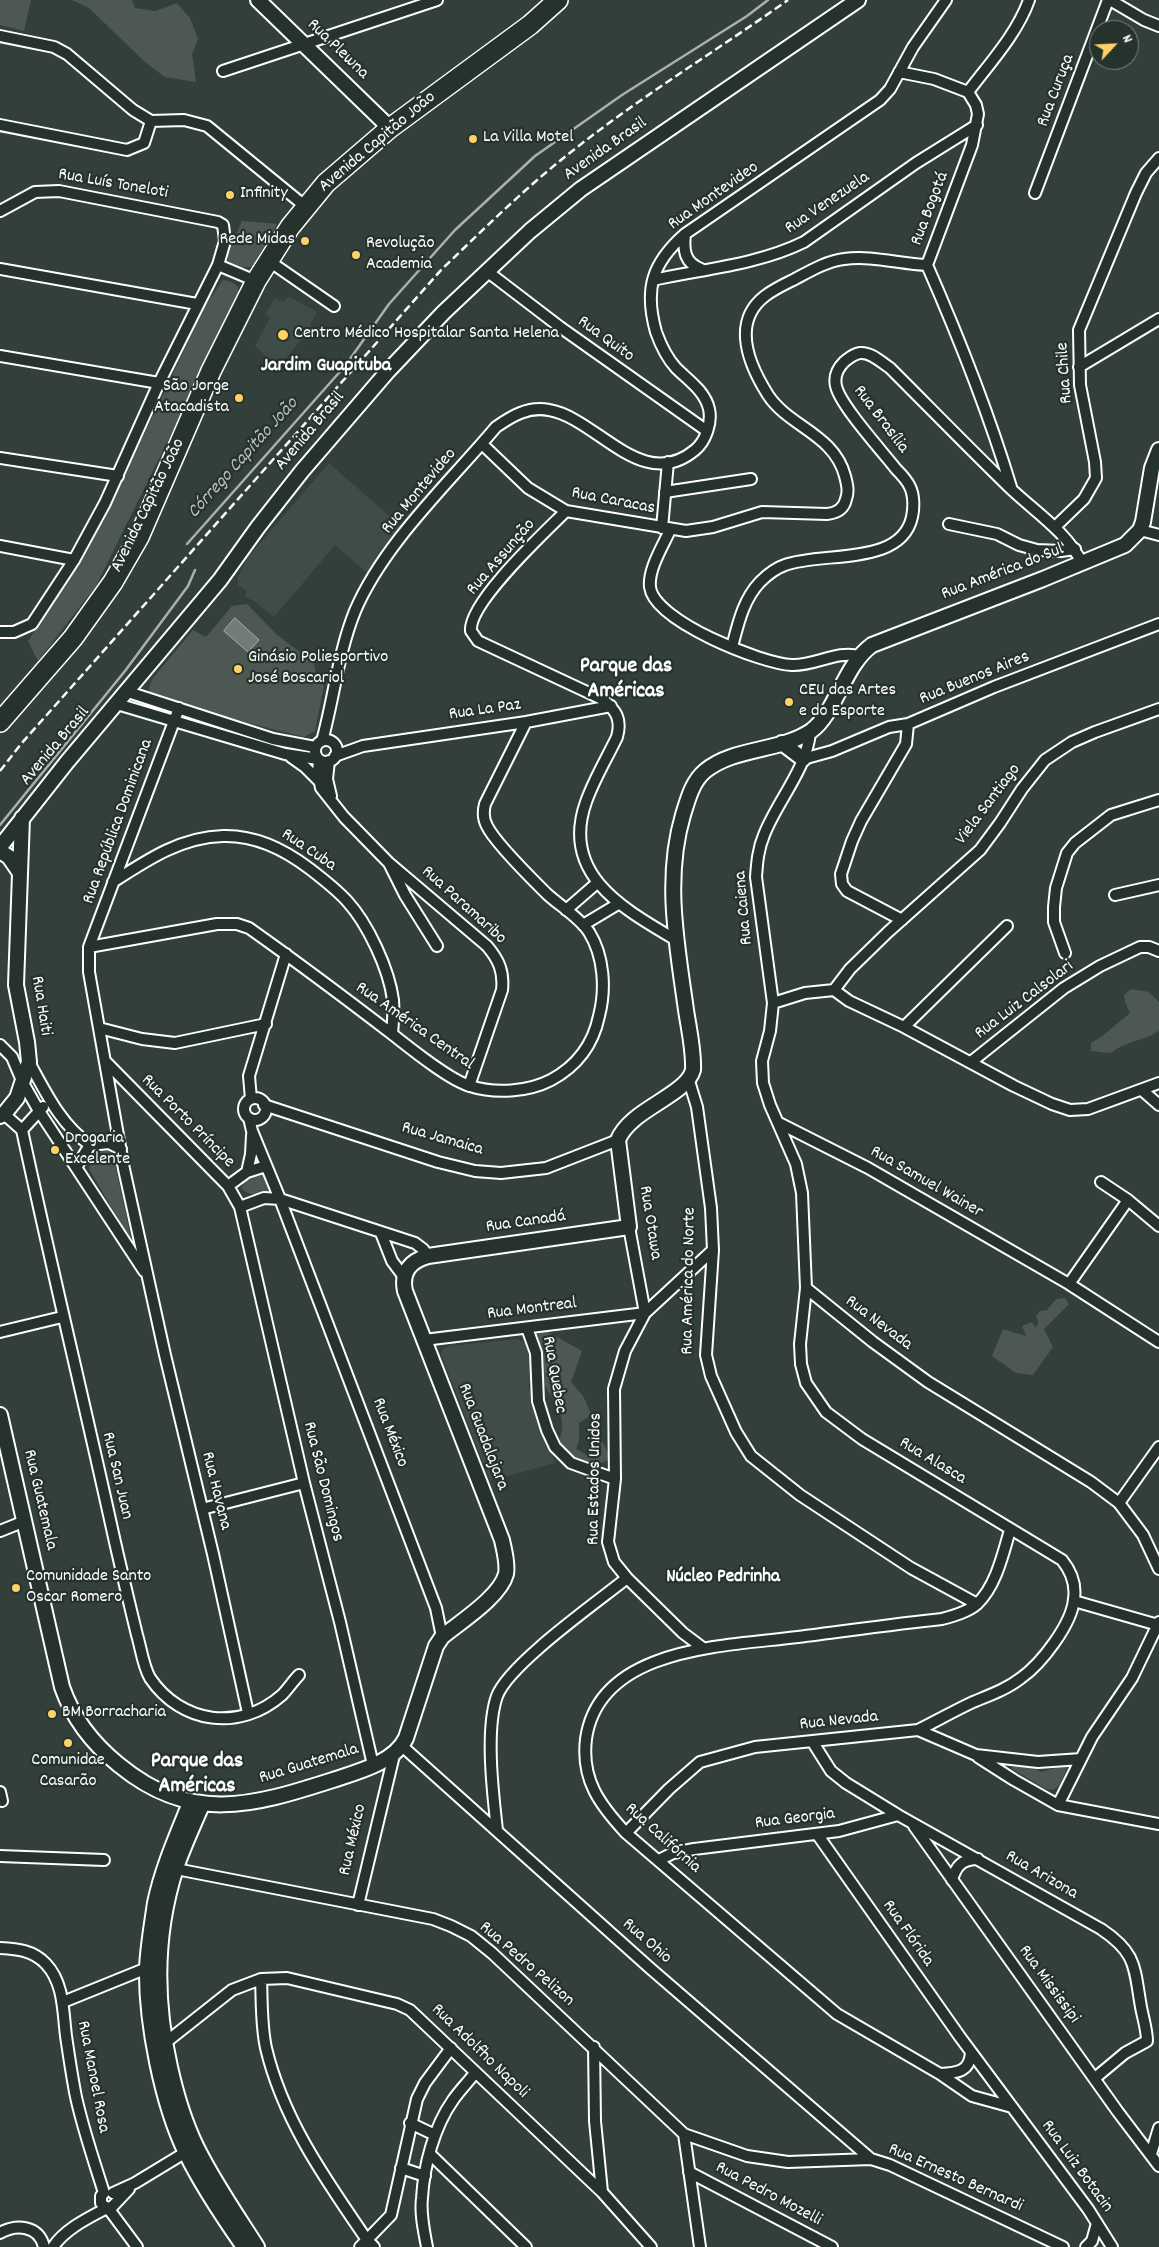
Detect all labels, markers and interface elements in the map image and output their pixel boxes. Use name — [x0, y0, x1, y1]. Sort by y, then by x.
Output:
street label: Rua Plewna — [302, 15, 372, 85]
north arrow — [1089, 20, 1139, 70]
text: N — [1116, 32, 1137, 46]
street label: Rua Curuça — [1033, 52, 1081, 130]
street label: Avenida Capitão João — [315, 88, 441, 198]
street label: Avenida Brasil — [560, 113, 652, 187]
place label: La Villa Motel — [483, 128, 573, 150]
marker: La Villa Motel — [467, 133, 479, 145]
street label: Rua Montevideo — [665, 158, 763, 236]
street label: Rua Luís Toneloti — [56, 165, 170, 205]
street label: Rua Venezuela — [782, 168, 874, 240]
street label: Rua Bogotá — [907, 169, 955, 249]
place label: Infinity — [240, 184, 288, 206]
marker: Infinity — [224, 189, 236, 201]
place label: Rede Midas — [220, 230, 295, 252]
place label: Revolução Academia — [366, 234, 434, 276]
marker: Rede Midas — [299, 235, 311, 247]
marker: Revolução Academia — [350, 249, 362, 261]
street label: Rua Quito — [572, 312, 638, 368]
place label: Centro Médico Hospitalar Santa Helena — [294, 324, 559, 346]
marker: Centro Médico Hospitalar Santa Helena — [276, 328, 290, 342]
street label: Rua Chile — [1053, 341, 1079, 405]
district label: Jardim Guapituba — [261, 355, 391, 379]
place label: São Jorge Atacadista — [154, 377, 229, 419]
street label: Rua Brasília — [847, 382, 913, 458]
street label: Avenida Brasil — [272, 388, 350, 476]
marker: São Jorge Atacadista — [233, 392, 245, 404]
water label: Córrego Capitão João — [184, 394, 304, 524]
street label: Avenida Capitão João — [107, 436, 191, 576]
street label: Rua Montevideo — [378, 445, 462, 539]
street label: Rua Caracas — [569, 483, 657, 521]
street label: Rua Assunção — [463, 515, 541, 601]
street label: Rua América do Sul — [939, 540, 1067, 606]
street label: Rua Buenos Aires — [917, 647, 1033, 711]
place label: Ginásio Poliesportivo José Boscariol — [248, 648, 388, 691]
district label: Parque das Américas — [580, 655, 672, 706]
marker: Ginásio Poliesportivo José Boscariol — [232, 663, 244, 675]
place label: CEU das Artes e do Esporte — [799, 681, 896, 724]
street label: Rua La Paz — [448, 695, 522, 727]
marker: CEU das Artes e do Esporte — [783, 696, 795, 708]
street label: Avenida Brasil — [17, 703, 95, 791]
street label: Rua República Dominicana — [79, 737, 159, 907]
street label: Viela Santiago — [952, 760, 1026, 850]
street label: Rua Cuba — [276, 825, 340, 877]
street label: Rua Paramaribo — [416, 862, 510, 950]
street label: Rua Caiena — [731, 870, 759, 946]
street label: Rua Luiz Calsolari — [971, 957, 1079, 1045]
street label: Rua Haiti — [25, 975, 55, 1037]
street label: Rua América Central — [350, 978, 478, 1076]
street label: Rua Porto Príncipe — [136, 1071, 238, 1173]
street label: Rua Jamaica — [399, 1118, 485, 1162]
place label: Drogaria Excelente — [65, 1129, 130, 1172]
street label: Rua Samuel Wainer — [866, 1142, 986, 1224]
marker: Drogaria Excelente — [49, 1144, 61, 1156]
street label: Rua Otawa — [633, 1185, 665, 1261]
street label: Rua Canadá — [485, 1207, 567, 1239]
street label: Rua América do Norte — [678, 1207, 702, 1355]
street label: Rua Nevada — [840, 1292, 916, 1356]
street label: Rua Montreal — [486, 1294, 578, 1326]
street label: Rua Quebec — [536, 1335, 570, 1415]
street label: Rua Guadalajara — [452, 1381, 512, 1493]
street label: Rua México — [366, 1395, 412, 1471]
street label: Rua Estados Unidos — [584, 1413, 608, 1545]
street label: Rua São Domingos — [297, 1420, 347, 1544]
street label: Rua San Juan — [95, 1430, 137, 1522]
street label: Rua Alasca — [894, 1433, 970, 1491]
street label: Rua Guatemala — [17, 1448, 61, 1552]
street label: Rua Havana — [195, 1450, 235, 1532]
place label: Comunidade Santo Oscar Romero — [26, 1567, 151, 1610]
district label: Núcleo Pedrinha — [666, 1567, 780, 1589]
marker: Comunidade Santo Oscar Romero — [10, 1582, 22, 1594]
place label: BM Borracharia — [62, 1703, 166, 1725]
street label: Rua Nevada — [799, 1707, 879, 1737]
marker: BM Borracharia — [46, 1708, 58, 1720]
marker: Comunidae Casarão — [62, 1737, 74, 1749]
street label: Rua Guatemala — [257, 1740, 361, 1790]
district label: Parque das Américas — [151, 1750, 243, 1802]
place label: Comunidae Casarão — [31, 1751, 105, 1794]
street label: Rua Califórnia — [619, 1799, 705, 1879]
street label: Rua México — [335, 1802, 373, 1878]
street label: Rua Georgia — [754, 1804, 836, 1836]
street label: Rua Arizona — [1001, 1847, 1081, 1905]
street label: Rua Flórida — [876, 1897, 938, 1971]
street label: Rua Ohio — [617, 1915, 675, 1969]
street label: Rua Pedro Pelizon — [474, 1918, 578, 2012]
street label: Rua Mississipi — [1012, 1942, 1084, 2028]
street label: Rua Adolfho Napoli — [426, 2000, 532, 2104]
street label: Rua Manoel Rosa — [71, 2019, 113, 2135]
street label: Rua Luiz Botacin — [1035, 2117, 1117, 2217]
street label: Rua Ernesto Bernardi — [884, 2140, 1026, 2218]
street label: Rua Pedro Mozelli — [711, 2158, 825, 2232]

